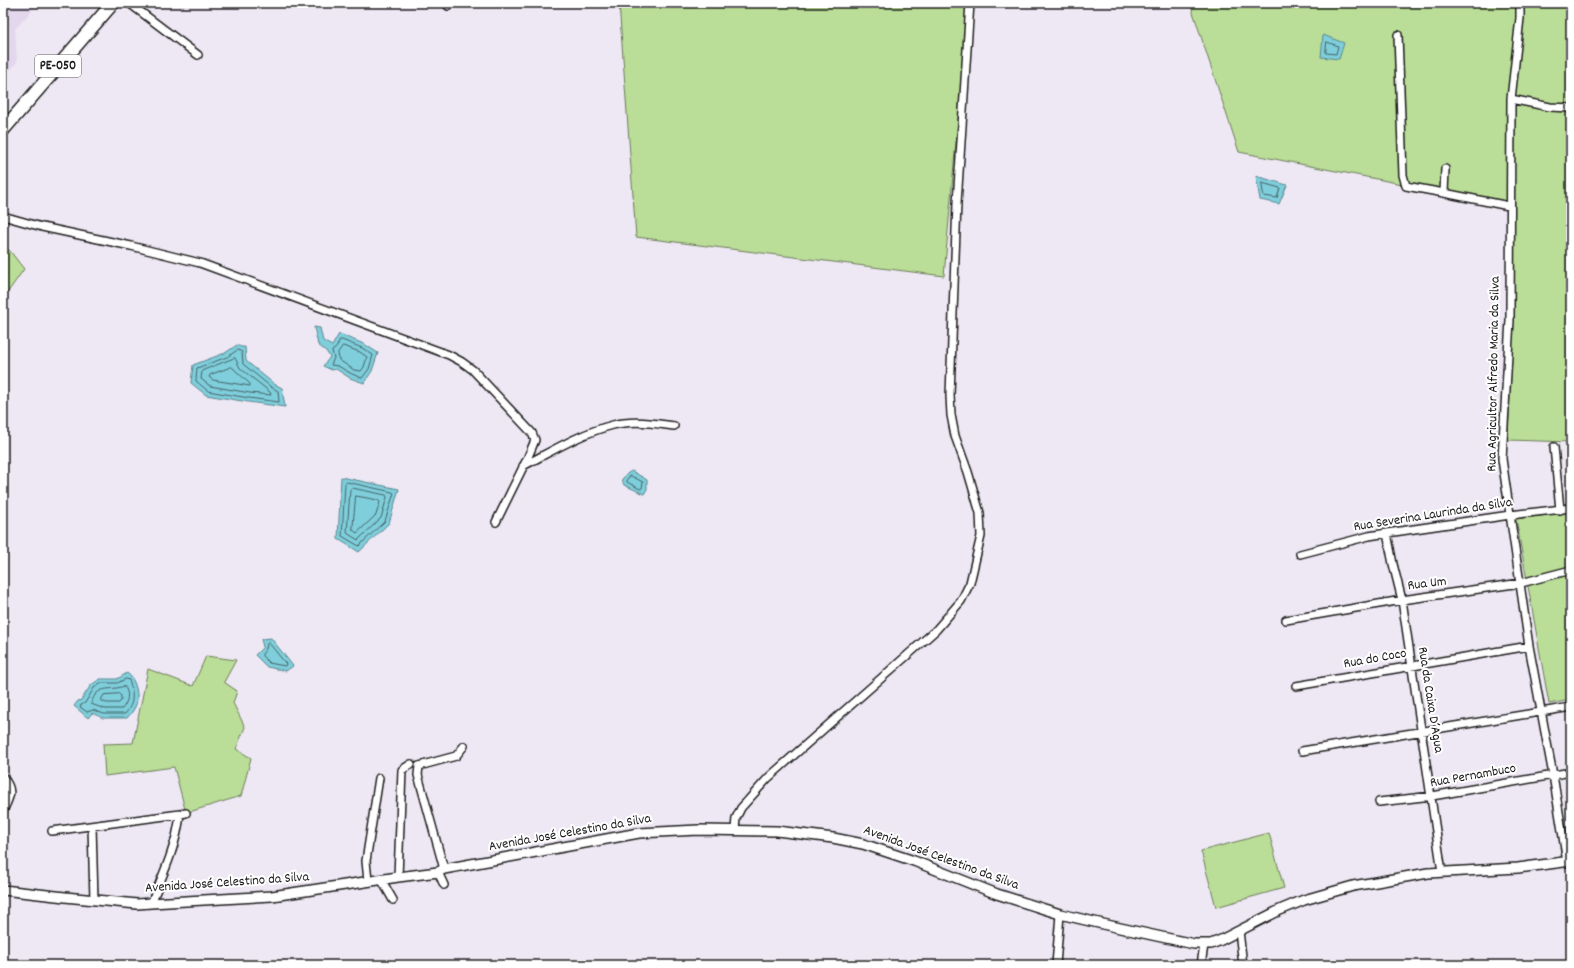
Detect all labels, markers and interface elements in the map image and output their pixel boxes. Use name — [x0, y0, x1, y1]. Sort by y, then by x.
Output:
road number: PE-050 — [35, 55, 81, 77]
street label: Rua Agricultor Alfredo Maria da Silva — [1482, 276, 1506, 472]
street label: Rua Severina Laurinda da Silva — [1352, 492, 1514, 537]
street label: Rua Um — [1406, 572, 1448, 596]
street label: Rua do Coco — [1342, 644, 1408, 674]
street label: Rua da Caixa D´Agua — [1412, 646, 1448, 755]
street label: Rua Pernambuco — [1428, 759, 1518, 793]
street label: Avenida José Celestino da Silva — [487, 809, 653, 857]
street label: Avenida José Celestino da Silva — [860, 820, 1022, 896]
street label: Avenida José Celestino da Silva — [144, 867, 310, 899]

